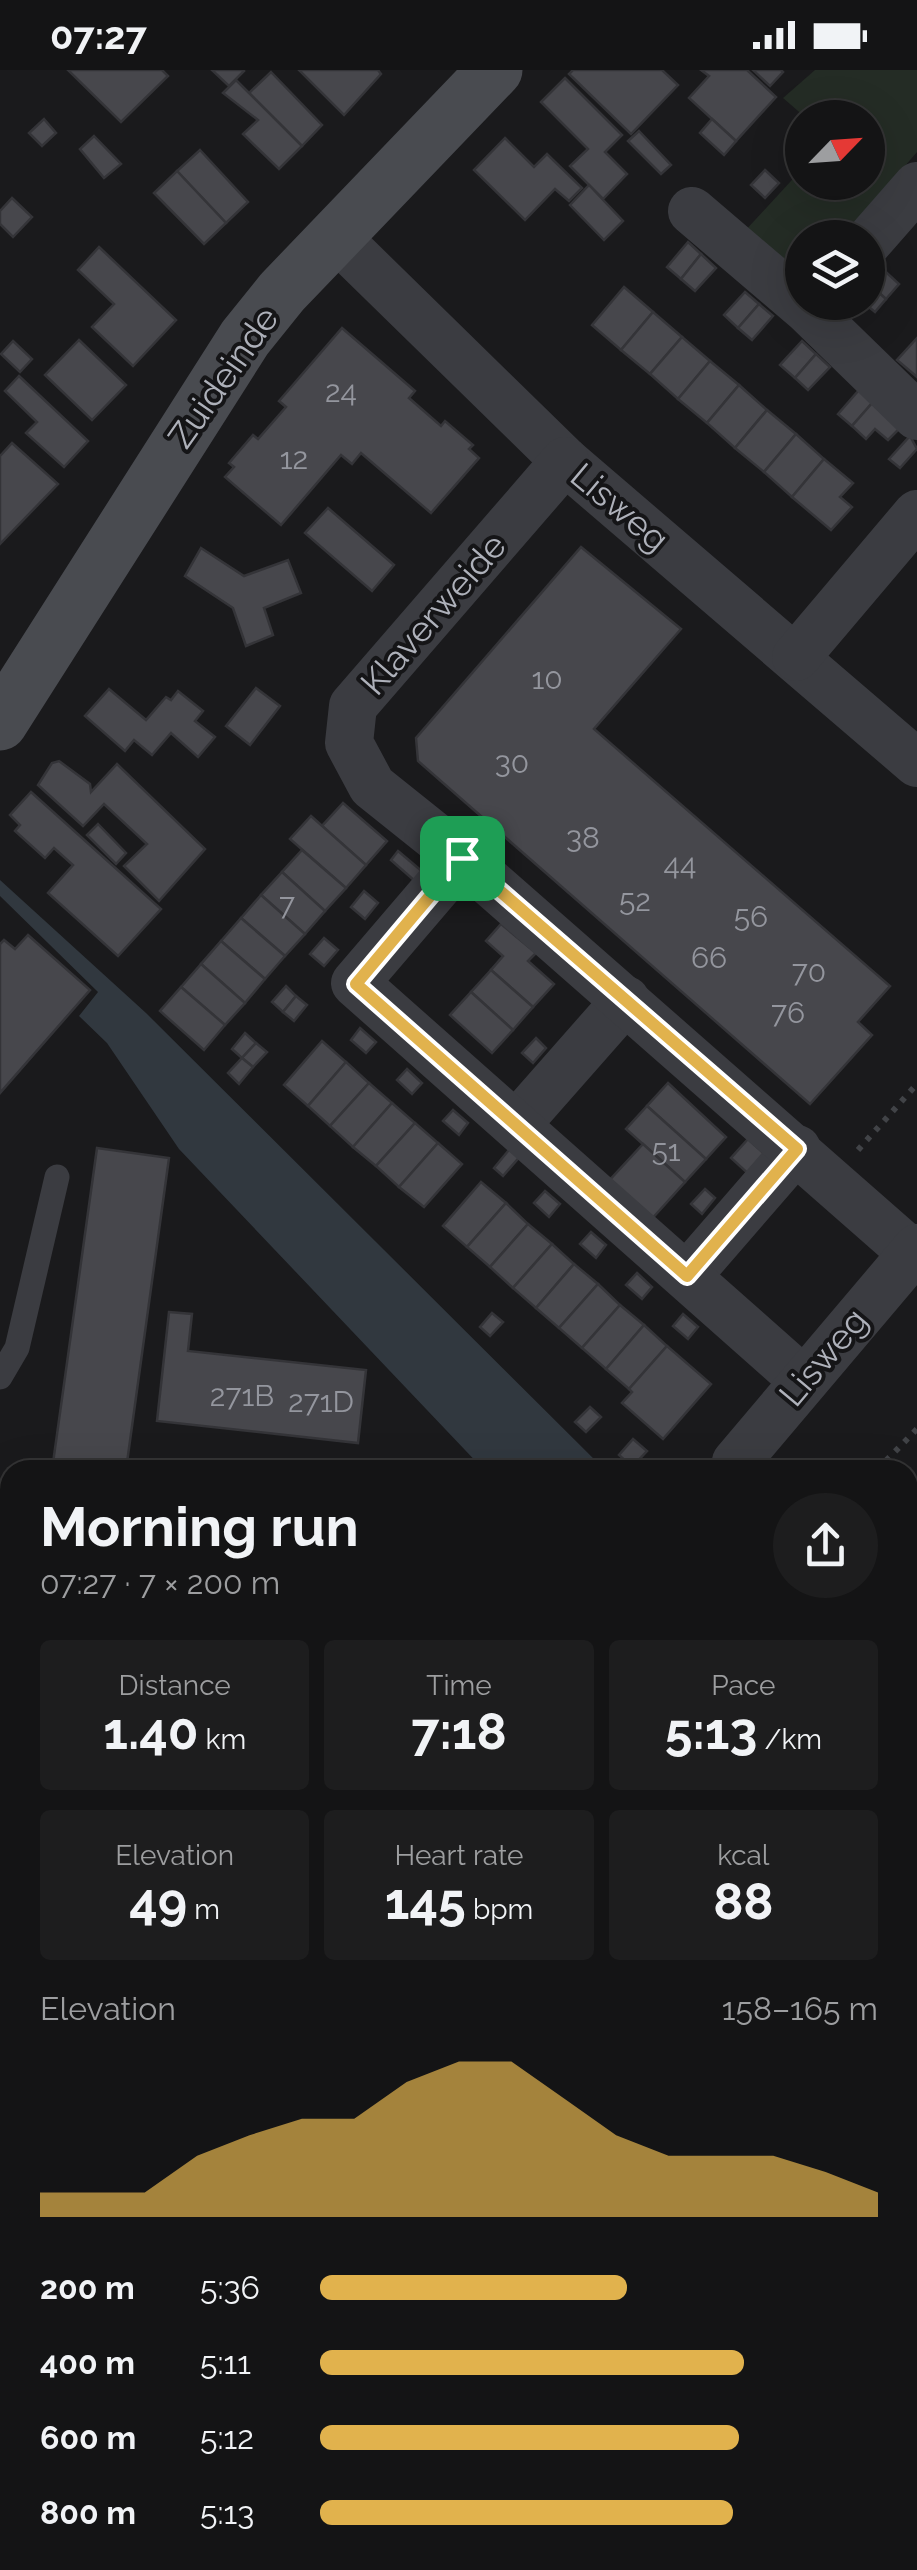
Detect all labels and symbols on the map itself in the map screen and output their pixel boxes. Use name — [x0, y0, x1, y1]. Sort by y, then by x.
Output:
north arrow — [785, 100, 885, 200]
street label: Zuideinde — [160, 299, 286, 455]
house number: 24 — [325, 374, 357, 409]
house number: 12 — [280, 441, 308, 476]
street label: Lisweg — [563, 454, 677, 560]
street label: Klaverweide — [352, 525, 514, 703]
house number: 10 — [531, 661, 563, 696]
house number: 30 — [495, 745, 529, 780]
pin — [420, 816, 505, 901]
house number: 38 — [566, 820, 600, 855]
house number: 44 — [664, 847, 696, 882]
house number: 52 — [619, 883, 651, 918]
house number: 7 — [279, 887, 295, 922]
house number: 56 — [734, 899, 768, 934]
house number: 66 — [691, 940, 727, 975]
house number: 70 — [792, 954, 826, 989]
house number: 76 — [771, 995, 805, 1030]
house number: 51 — [651, 1133, 681, 1168]
street label: Lisweg — [770, 1300, 876, 1414]
house number: 271B — [210, 1378, 274, 1413]
house number: 271D — [288, 1384, 354, 1419]

